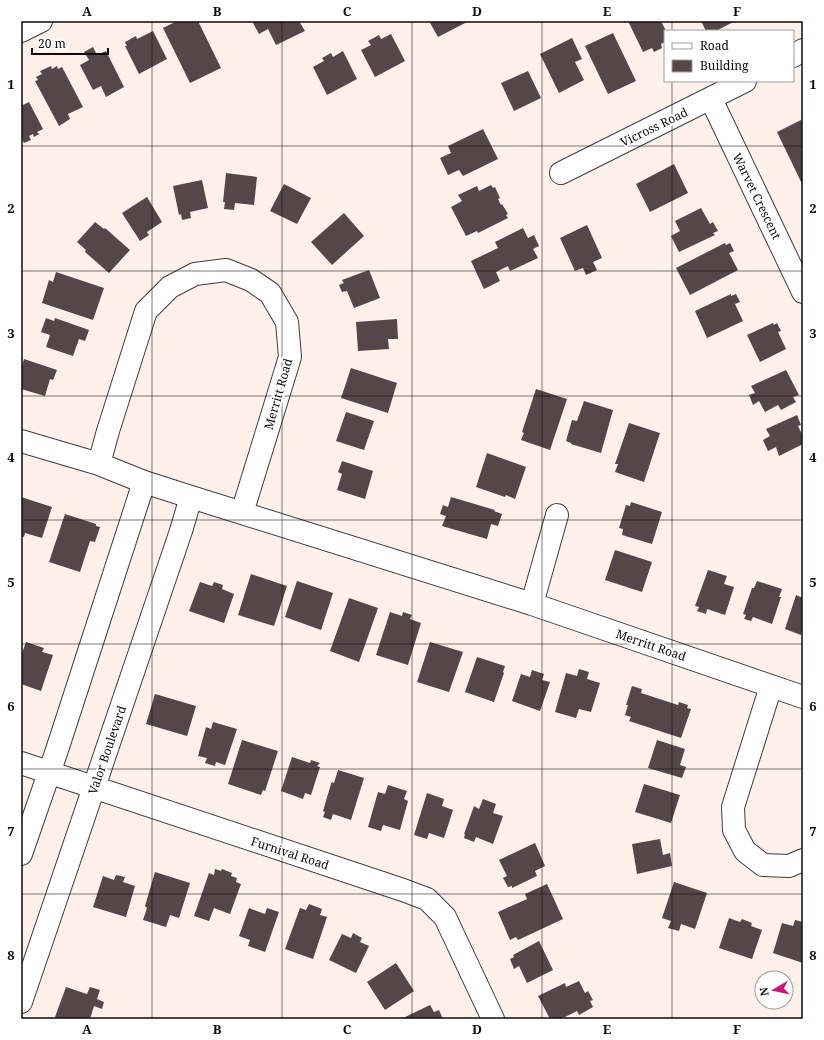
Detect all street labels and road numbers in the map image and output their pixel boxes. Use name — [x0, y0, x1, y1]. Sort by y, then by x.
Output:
street label: Vicross Road — [617, 103, 691, 151]
street label: Warvet Crescent — [729, 150, 785, 242]
street label: Merritt Road — [260, 356, 296, 432]
street label: Merritt Road — [614, 625, 689, 665]
street label: Valor Boulevard — [84, 703, 130, 797]
street label: Furnival Road — [249, 832, 332, 874]

